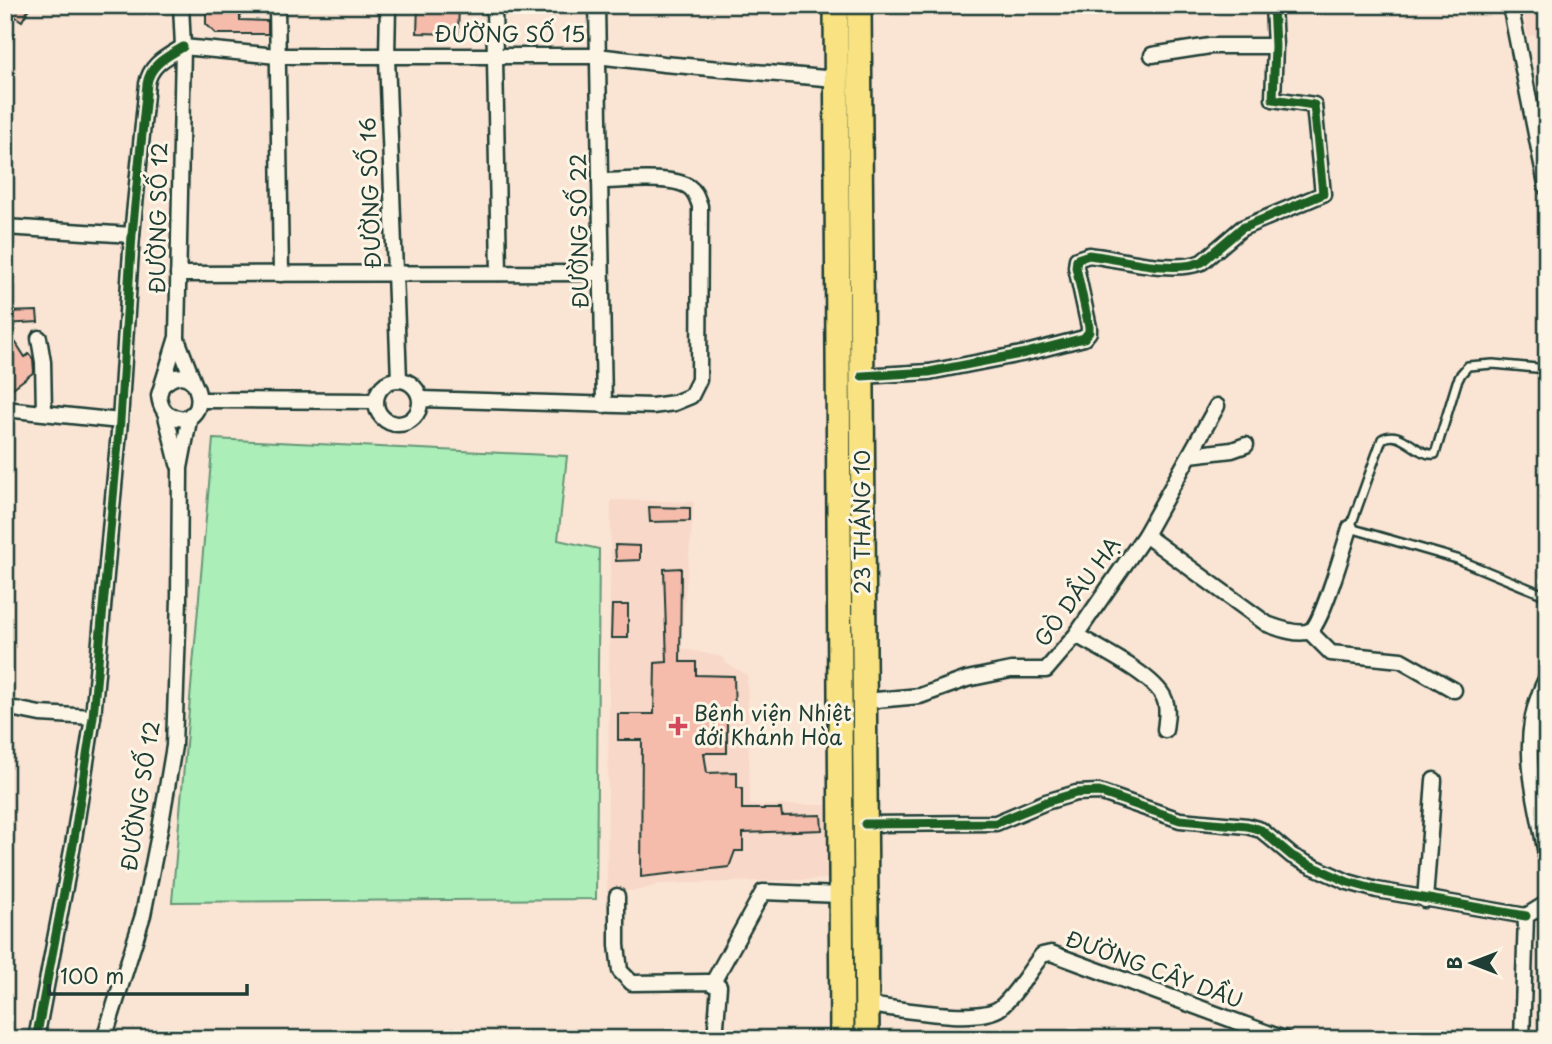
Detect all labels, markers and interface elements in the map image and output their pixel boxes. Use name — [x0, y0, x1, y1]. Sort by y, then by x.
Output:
street label: ĐƯỜNG SỐ 15 — [434, 17, 586, 49]
street label: ĐƯỜNG SỐ 16 — [350, 117, 388, 269]
street label: ĐƯỜNG SỐ 12 — [140, 142, 174, 294]
street label: ĐƯỜNG SỐ 22 — [561, 153, 595, 309]
street label: 23 THÁNG 10 — [845, 450, 877, 594]
street label: GÒ DẦU HẠ — [1025, 529, 1127, 652]
place label: Bệnh viện Nhiệt đới Khánh Hòa — [694, 696, 852, 752]
marker: Bệnh viện Nhiệt đới Khánh Hòa — [668, 716, 688, 736]
street label: ĐƯỜNG SỐ 12 — [111, 718, 167, 873]
street label: ĐƯỜNG CÂY DẦU — [1061, 921, 1248, 1015]
north arrow — [1436, 928, 1506, 998]
scale bar — [49, 953, 247, 997]
text: B — [1440, 956, 1468, 970]
text: 100 m — [60, 959, 124, 991]

